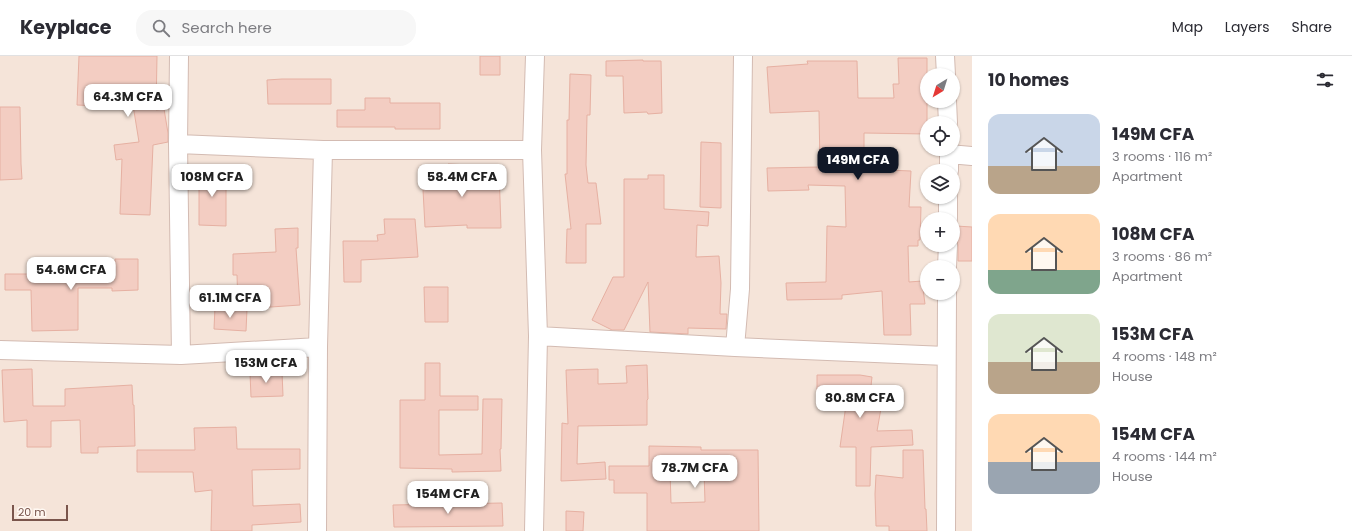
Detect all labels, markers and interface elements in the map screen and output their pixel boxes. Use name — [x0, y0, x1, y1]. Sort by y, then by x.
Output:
search box — [136, 10, 416, 46]
text: Keyplace — [20, 14, 112, 41]
icon: search — [150, 17, 172, 39]
text: Search here — [182, 17, 272, 38]
text: Map — [1172, 17, 1203, 37]
text: Layers — [1225, 17, 1269, 37]
text: Share — [1291, 17, 1332, 37]
north arrow — [920, 68, 960, 108]
map controls — [920, 68, 960, 300]
text: 10 homes — [988, 68, 1069, 92]
icon: filters — [1314, 69, 1336, 91]
pin: 64.3M CFA — [82, 84, 174, 118]
text: 64.3M CFA — [93, 87, 163, 106]
button: locate — [920, 116, 960, 156]
text: 149M CFA — [1112, 122, 1194, 146]
icon: home — [1020, 130, 1068, 178]
pin: 149M CFA — [817, 147, 899, 181]
text: 3 rooms · 116 m² — [1112, 147, 1212, 166]
text: 149M CFA — [827, 150, 889, 169]
pin: 108M CFA — [171, 164, 253, 198]
pin: 58.4M CFA — [416, 164, 508, 198]
button: layers — [920, 164, 960, 204]
text: 108M CFA — [180, 167, 244, 186]
text: 58.4M CFA — [427, 167, 497, 186]
text: Apartment — [1112, 167, 1182, 186]
button: + — [920, 212, 960, 252]
text: 108M CFA — [1112, 222, 1194, 246]
icon: home — [1020, 230, 1068, 278]
text: 3 rooms · 86 m² — [1112, 247, 1212, 266]
pin: 54.6M CFA — [25, 257, 117, 291]
text: 54.6M CFA — [36, 260, 106, 279]
button: − — [920, 260, 960, 300]
text: Apartment — [1112, 267, 1182, 286]
pin: 61.1M CFA — [184, 285, 276, 319]
text: 61.1M CFA — [198, 288, 262, 307]
text: 153M CFA — [1112, 322, 1194, 346]
icon: home — [1020, 330, 1068, 378]
text: 4 rooms · 148 m² — [1112, 347, 1217, 366]
pin: 153M CFA — [225, 350, 307, 384]
text: 153M CFA — [235, 353, 297, 372]
text: House — [1112, 367, 1152, 386]
pin: 80.8M CFA — [814, 385, 906, 419]
text: 80.8M CFA — [825, 388, 895, 407]
text: 154M CFA — [1112, 422, 1195, 446]
icon: home — [1020, 430, 1068, 478]
text: 4 rooms · 144 m² — [1112, 447, 1217, 466]
pin: 78.7M CFA — [649, 455, 741, 489]
text: 78.7M CFA — [661, 458, 729, 477]
text: House — [1112, 467, 1152, 486]
pin: 154M CFA — [407, 481, 489, 515]
text: 154M CFA — [416, 484, 480, 503]
scale bar — [12, 503, 68, 522]
text: 20 m — [18, 504, 46, 520]

